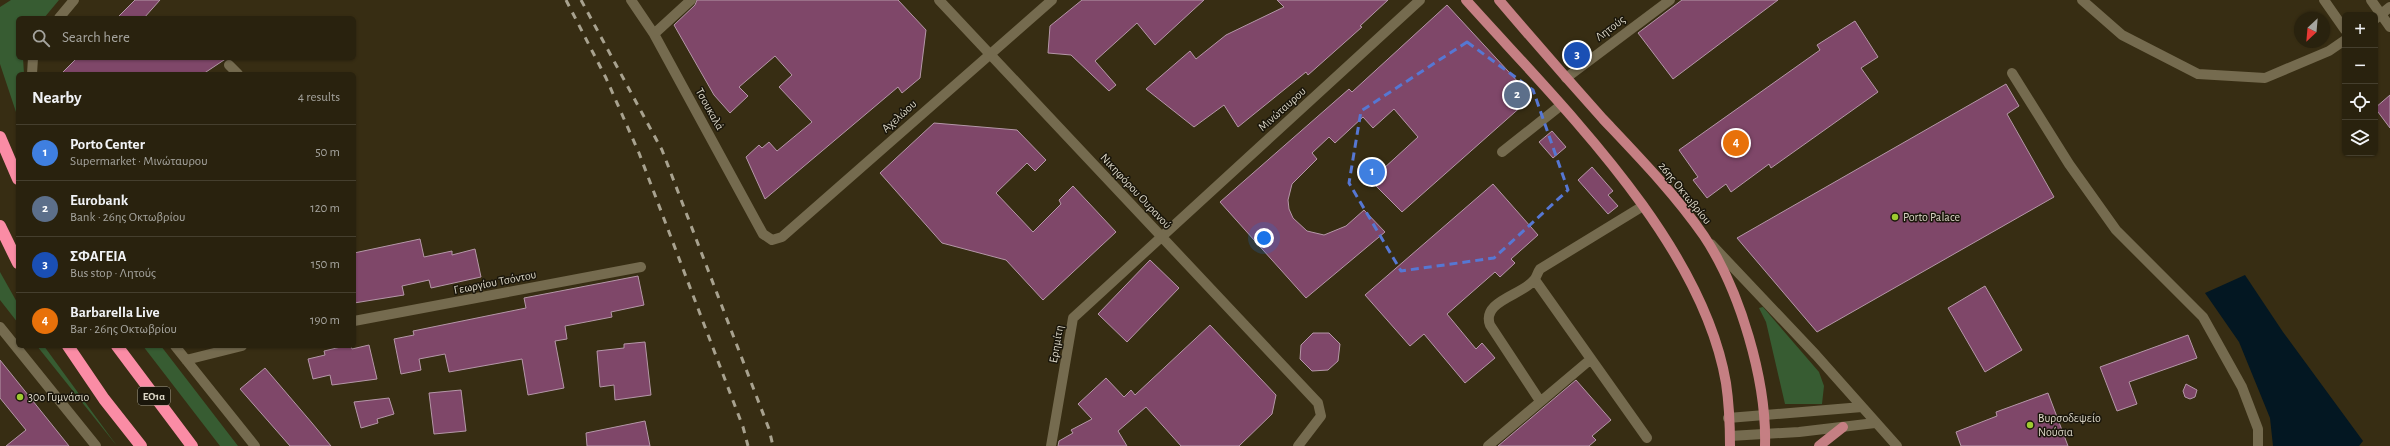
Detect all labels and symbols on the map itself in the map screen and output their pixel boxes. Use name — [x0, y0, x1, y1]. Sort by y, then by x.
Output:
north arrow — [2294, 12, 2330, 48]
street label: Λητούς — [1593, 13, 1628, 44]
pin: 3 — [1564, 40, 1590, 70]
pin: 2 — [1504, 80, 1530, 110]
street label: Μινώταυρου — [1256, 85, 1308, 133]
street label: Τσουκαλά — [694, 86, 726, 132]
street label: Αχελώου — [879, 97, 919, 135]
pin: 4 — [1723, 128, 1749, 158]
street label: Νικηφόρου Ουρανού — [1098, 151, 1174, 231]
pin: 1 — [1359, 157, 1385, 187]
street label: 26ης Οκτωβρίου — [1656, 160, 1714, 227]
place label: Porto Palace — [1903, 211, 1960, 223]
marker: Porto Palace — [1890, 212, 1900, 222]
your location — [1254, 228, 1274, 248]
street label: Γεωργίου Τσόντου — [453, 268, 537, 296]
street label: Ερημίτη — [1047, 324, 1065, 364]
road number: ΕΟ1α — [138, 387, 170, 405]
place label: 30ο Γυμνάσιο — [28, 391, 90, 403]
marker: 30ο Γυμνάσιο — [15, 392, 25, 402]
place label: Βυρσοδεψείο Νούσια — [2038, 412, 2101, 438]
marker: Βυρσοδεψείο Νούσια — [2025, 420, 2035, 430]

